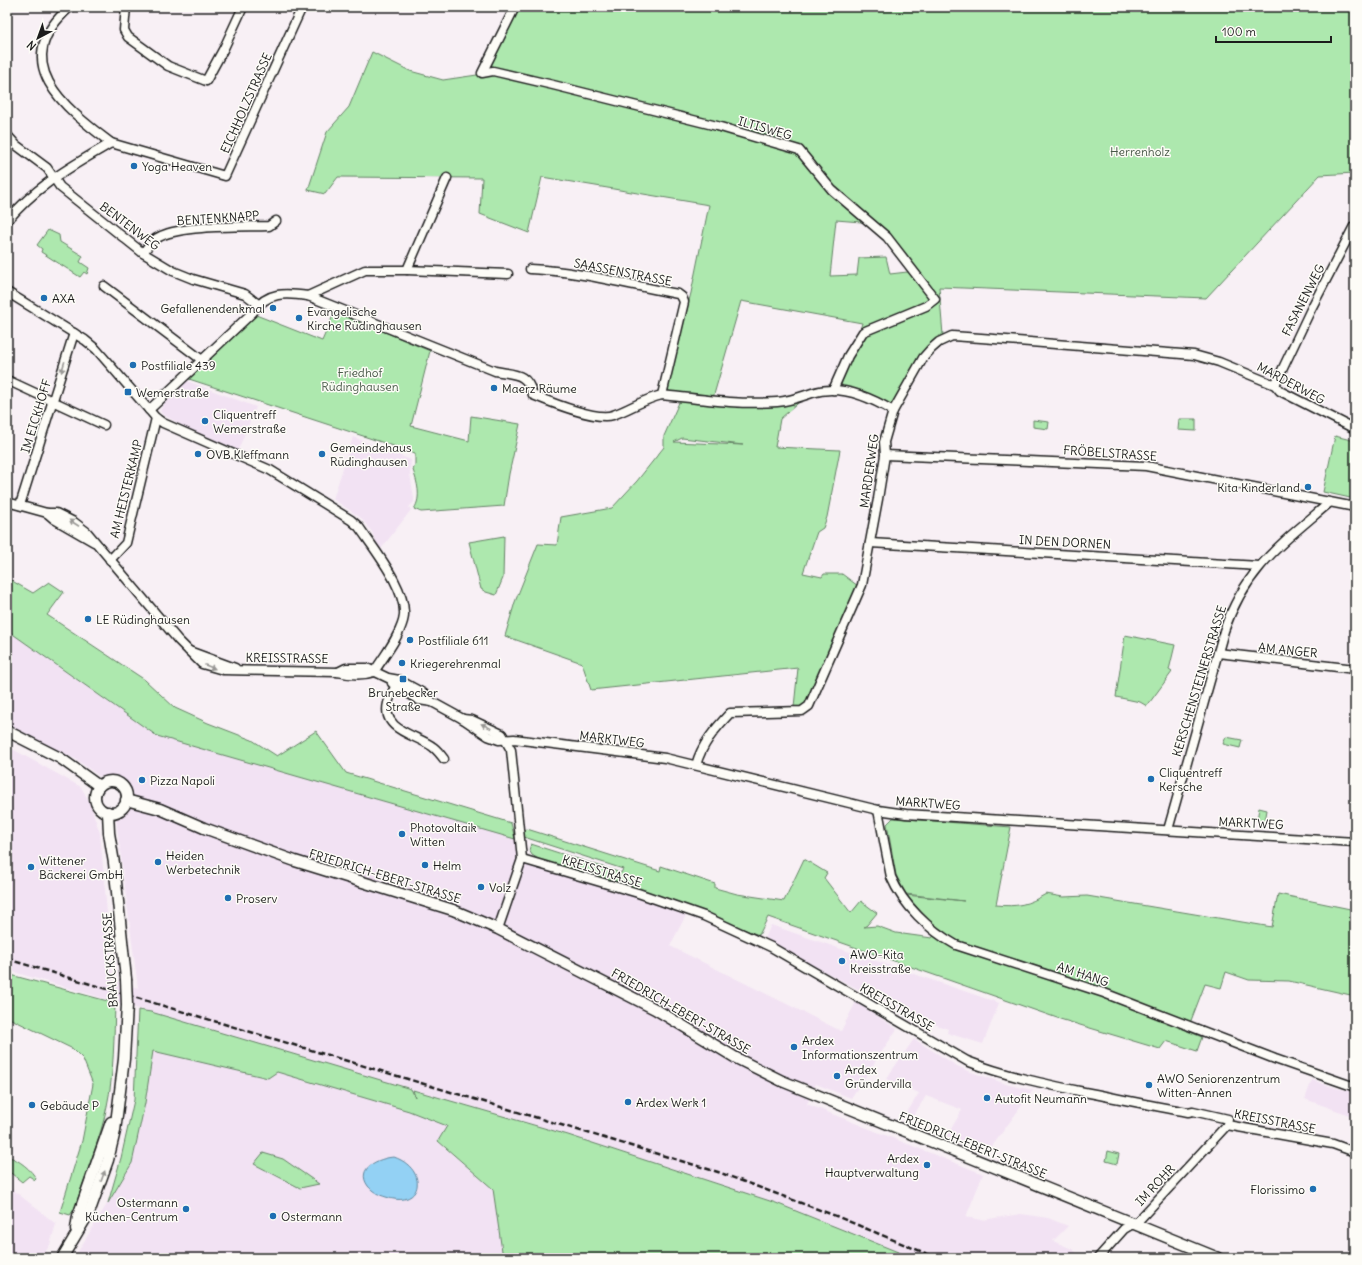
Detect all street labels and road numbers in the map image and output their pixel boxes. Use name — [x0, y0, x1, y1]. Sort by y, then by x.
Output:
street label: EICHHOLZSTRASSE — [217, 50, 275, 156]
street label: ILTISWEG — [736, 113, 794, 143]
street label: BENTENWEG — [97, 199, 163, 254]
street label: BENTENKNAPP — [176, 208, 260, 228]
street label: SAASSENSTRASSE — [573, 255, 673, 289]
street label: FASANENWEG — [1279, 261, 1328, 338]
street label: MARDERWEG — [1254, 359, 1328, 407]
street label: IM EICKHOFF — [18, 377, 54, 455]
street label: MARDERWEG — [856, 433, 882, 509]
street label: AM HEISTERKAMP — [107, 438, 145, 540]
street label: FRÖBELSTRASSE — [1063, 442, 1157, 464]
street label: IN DEN DORNEN — [1019, 532, 1111, 552]
street label: KERSCHENSTEINERSTRASSE — [1169, 604, 1229, 758]
street label: AM ANGER — [1258, 639, 1319, 661]
street label: KREISSTRASSE — [246, 650, 328, 666]
street label: MARKTWEG — [579, 728, 646, 750]
street label: MARKTWEG — [895, 793, 961, 813]
street label: MARKTWEG — [1218, 814, 1284, 832]
street label: FRIEDRICH-EBERT-STRASSE — [307, 846, 463, 906]
street label: KREISSTRASSE — [560, 852, 644, 890]
street label: BRAUCKSTRASSE — [99, 912, 121, 1008]
street label: AM HANG — [1055, 959, 1111, 990]
street label: FRIEDRICH-EBERT-STRASSE — [609, 965, 753, 1057]
street label: KREISSTRASSE — [857, 980, 937, 1034]
street label: KREISSTRASSE — [1233, 1106, 1317, 1136]
street label: FRIEDRICH-EBERT-STRASSE — [897, 1108, 1049, 1182]
street label: IM ROHR — [1132, 1161, 1178, 1209]

